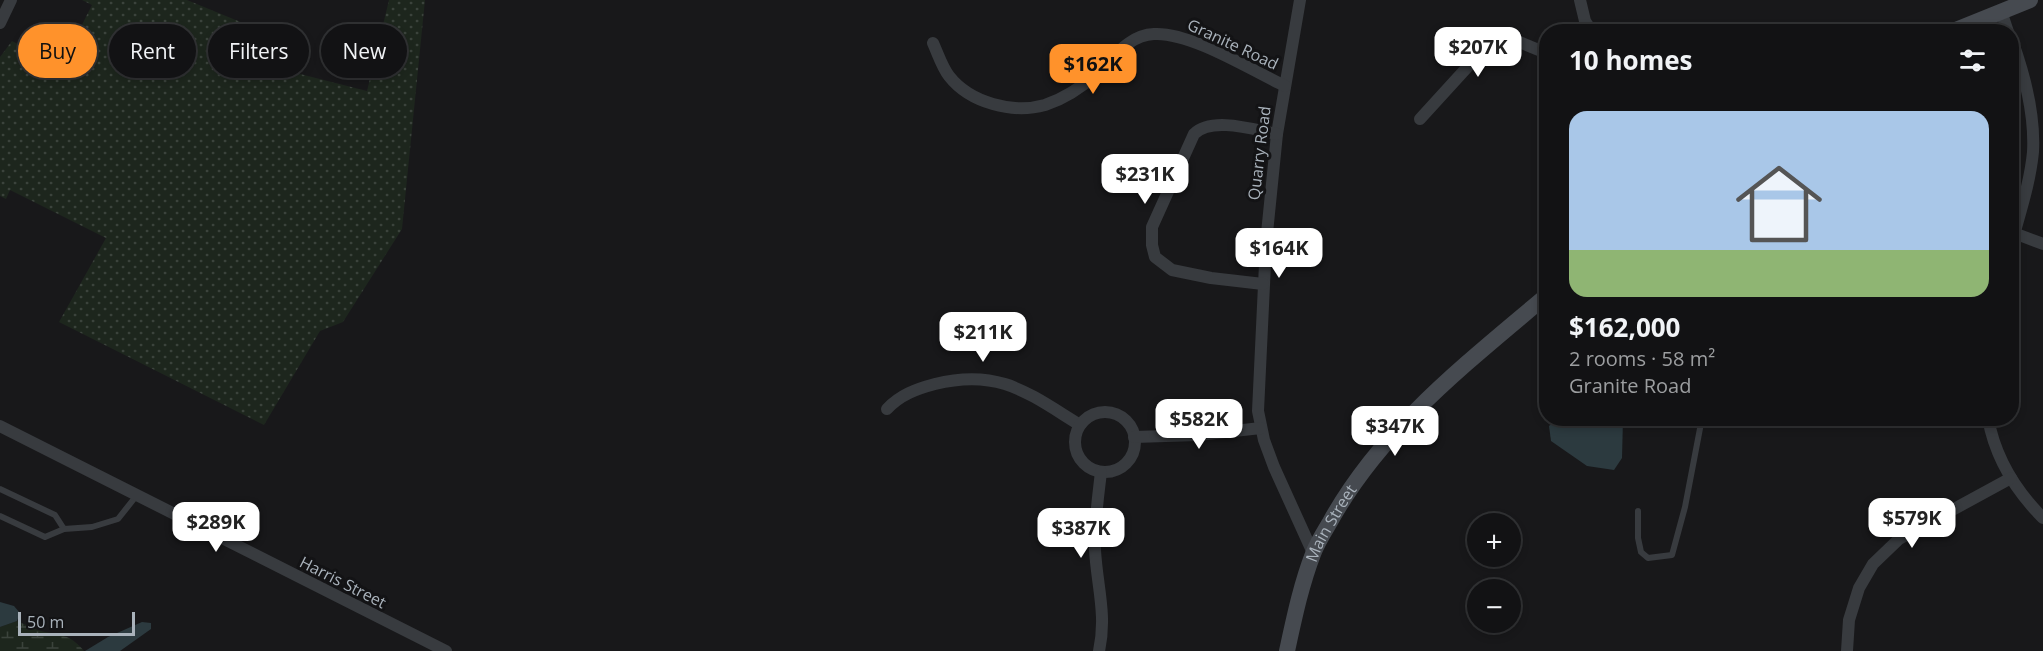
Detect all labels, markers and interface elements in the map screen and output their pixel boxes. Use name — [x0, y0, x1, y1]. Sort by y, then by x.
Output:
street label: Granite Road — [1184, 13, 1282, 75]
chip: Buy — [18, 24, 97, 78]
chip: Rent — [109, 24, 196, 78]
chip: Filters — [208, 24, 309, 78]
chip: New — [321, 24, 407, 78]
pin: $207K — [1436, 27, 1520, 78]
text: $207K — [1448, 33, 1508, 60]
text: 10 homes — [1569, 42, 1693, 78]
pin: $162K — [1051, 44, 1135, 95]
icon: filters — [1956, 44, 1989, 77]
text: $162K — [1063, 50, 1123, 77]
street label: Quarry Road — [1242, 105, 1276, 201]
icon: home — [1725, 150, 1833, 258]
pin: $231K — [1103, 154, 1187, 205]
text: $231K — [1115, 160, 1175, 187]
pin: $164K — [1237, 228, 1321, 279]
text: $164K — [1249, 234, 1309, 261]
text: $162,000 — [1569, 309, 1680, 345]
pin: $211K — [941, 312, 1025, 363]
text: $211K — [953, 318, 1013, 345]
text: 2 rooms · 58 m² — [1569, 345, 1715, 372]
text: Granite Road — [1569, 372, 1691, 399]
pin: $582K — [1157, 399, 1241, 450]
text: $582K — [1169, 405, 1229, 432]
pin: $347K — [1353, 406, 1437, 457]
text: $347K — [1365, 412, 1425, 439]
street label: Main Street — [1300, 480, 1361, 565]
pin: $579K — [1870, 498, 1954, 549]
pin: $289K — [174, 502, 258, 553]
text: $579K — [1882, 504, 1942, 531]
text: $289K — [186, 508, 246, 535]
pin: $387K — [1039, 508, 1123, 559]
map controls — [1467, 513, 1521, 633]
button: + — [1467, 513, 1521, 567]
text: $387K — [1051, 514, 1111, 541]
street label: Harris Street — [296, 551, 390, 613]
button: − — [1467, 579, 1521, 633]
scale bar — [18, 609, 135, 636]
text: 50 m — [27, 611, 64, 633]

